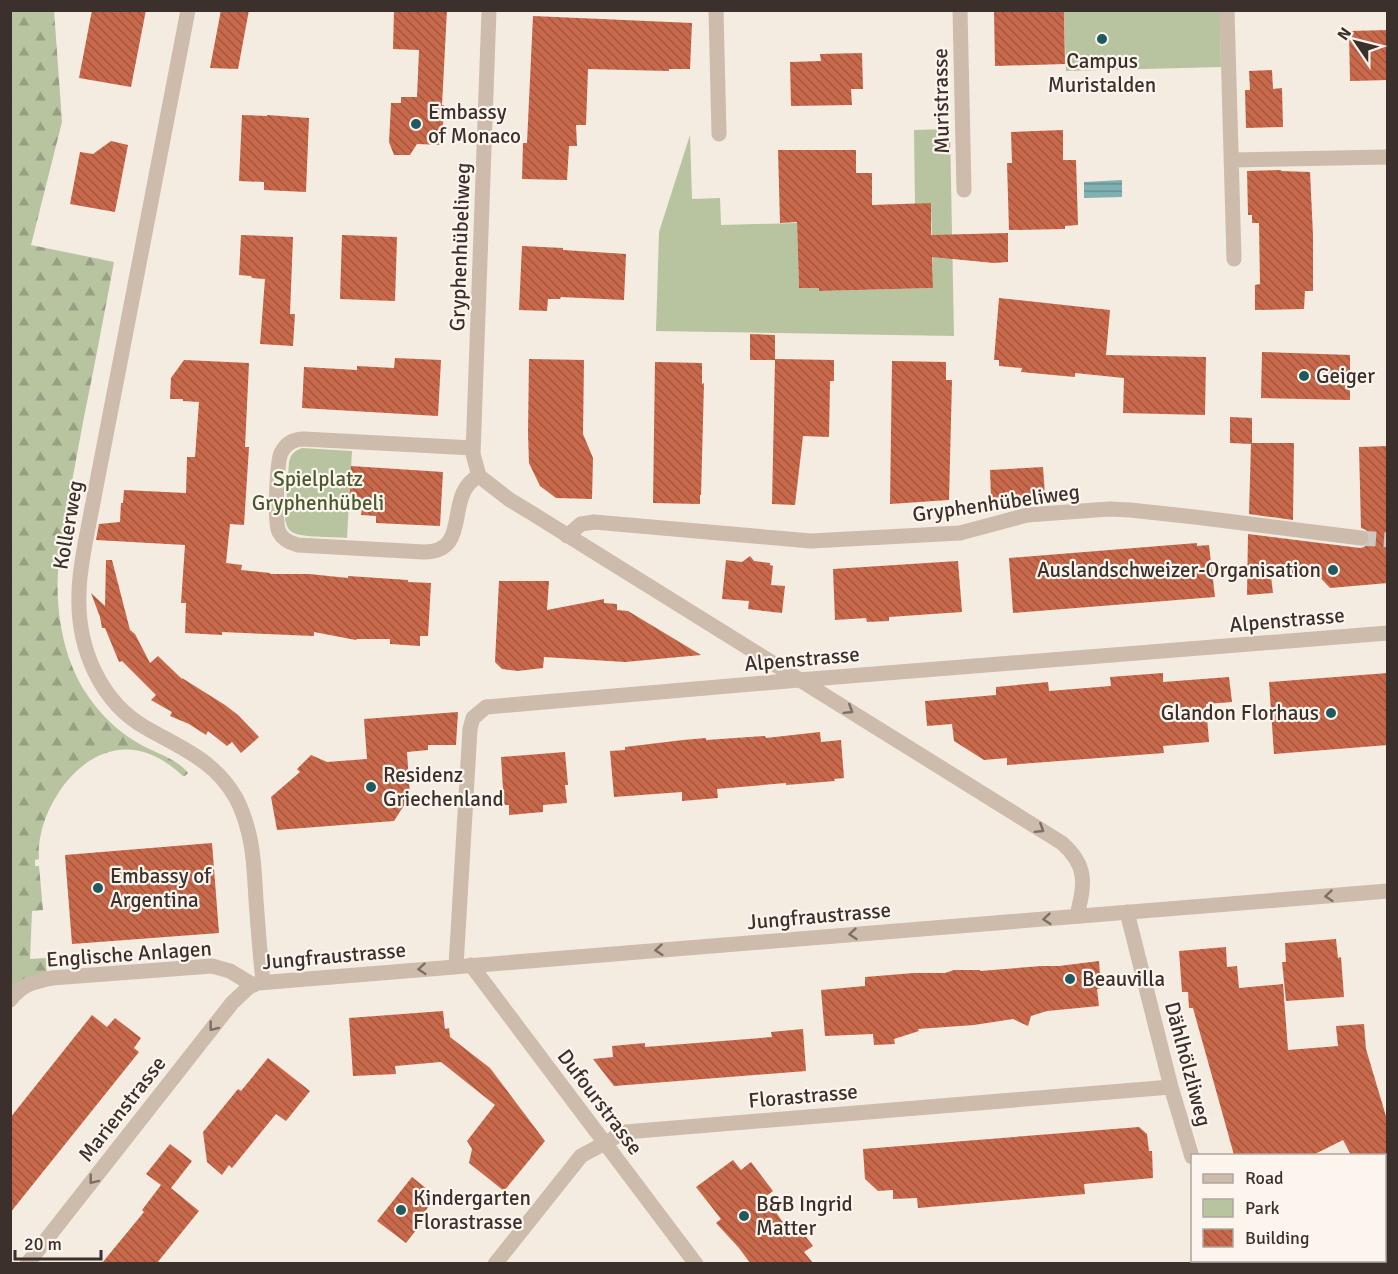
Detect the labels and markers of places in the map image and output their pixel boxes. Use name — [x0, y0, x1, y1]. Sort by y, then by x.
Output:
marker: Campus Muristalden — [1095, 32, 1109, 46]
place label: Campus Muristalden — [1048, 48, 1156, 98]
place label: Embassy of Monaco — [428, 99, 521, 149]
marker: Embassy of Monaco — [409, 117, 423, 131]
place label: Geiger — [1316, 363, 1375, 389]
marker: Geiger — [1297, 369, 1311, 383]
place label: Auslandschweizer-Organisation — [1037, 557, 1321, 583]
marker: Auslandschweizer-Organisation — [1326, 563, 1340, 577]
place label: Glandon Florhaus — [1161, 700, 1319, 726]
marker: Glandon Florhaus — [1324, 706, 1338, 720]
place label: Residenz Griechenland — [383, 762, 504, 812]
marker: Residenz Griechenland — [364, 780, 378, 794]
place label: Embassy of Argentina — [110, 863, 212, 913]
marker: Embassy of Argentina — [91, 881, 105, 895]
place label: Beauvilla — [1082, 966, 1165, 992]
marker: Beauvilla — [1063, 972, 1077, 986]
place label: Kindergarten Florastrasse — [413, 1185, 531, 1235]
place label: B&B Ingrid Matter — [756, 1191, 853, 1241]
marker: Kindergarten Florastrasse — [394, 1203, 408, 1217]
marker: B&B Ingrid Matter — [737, 1209, 751, 1223]

